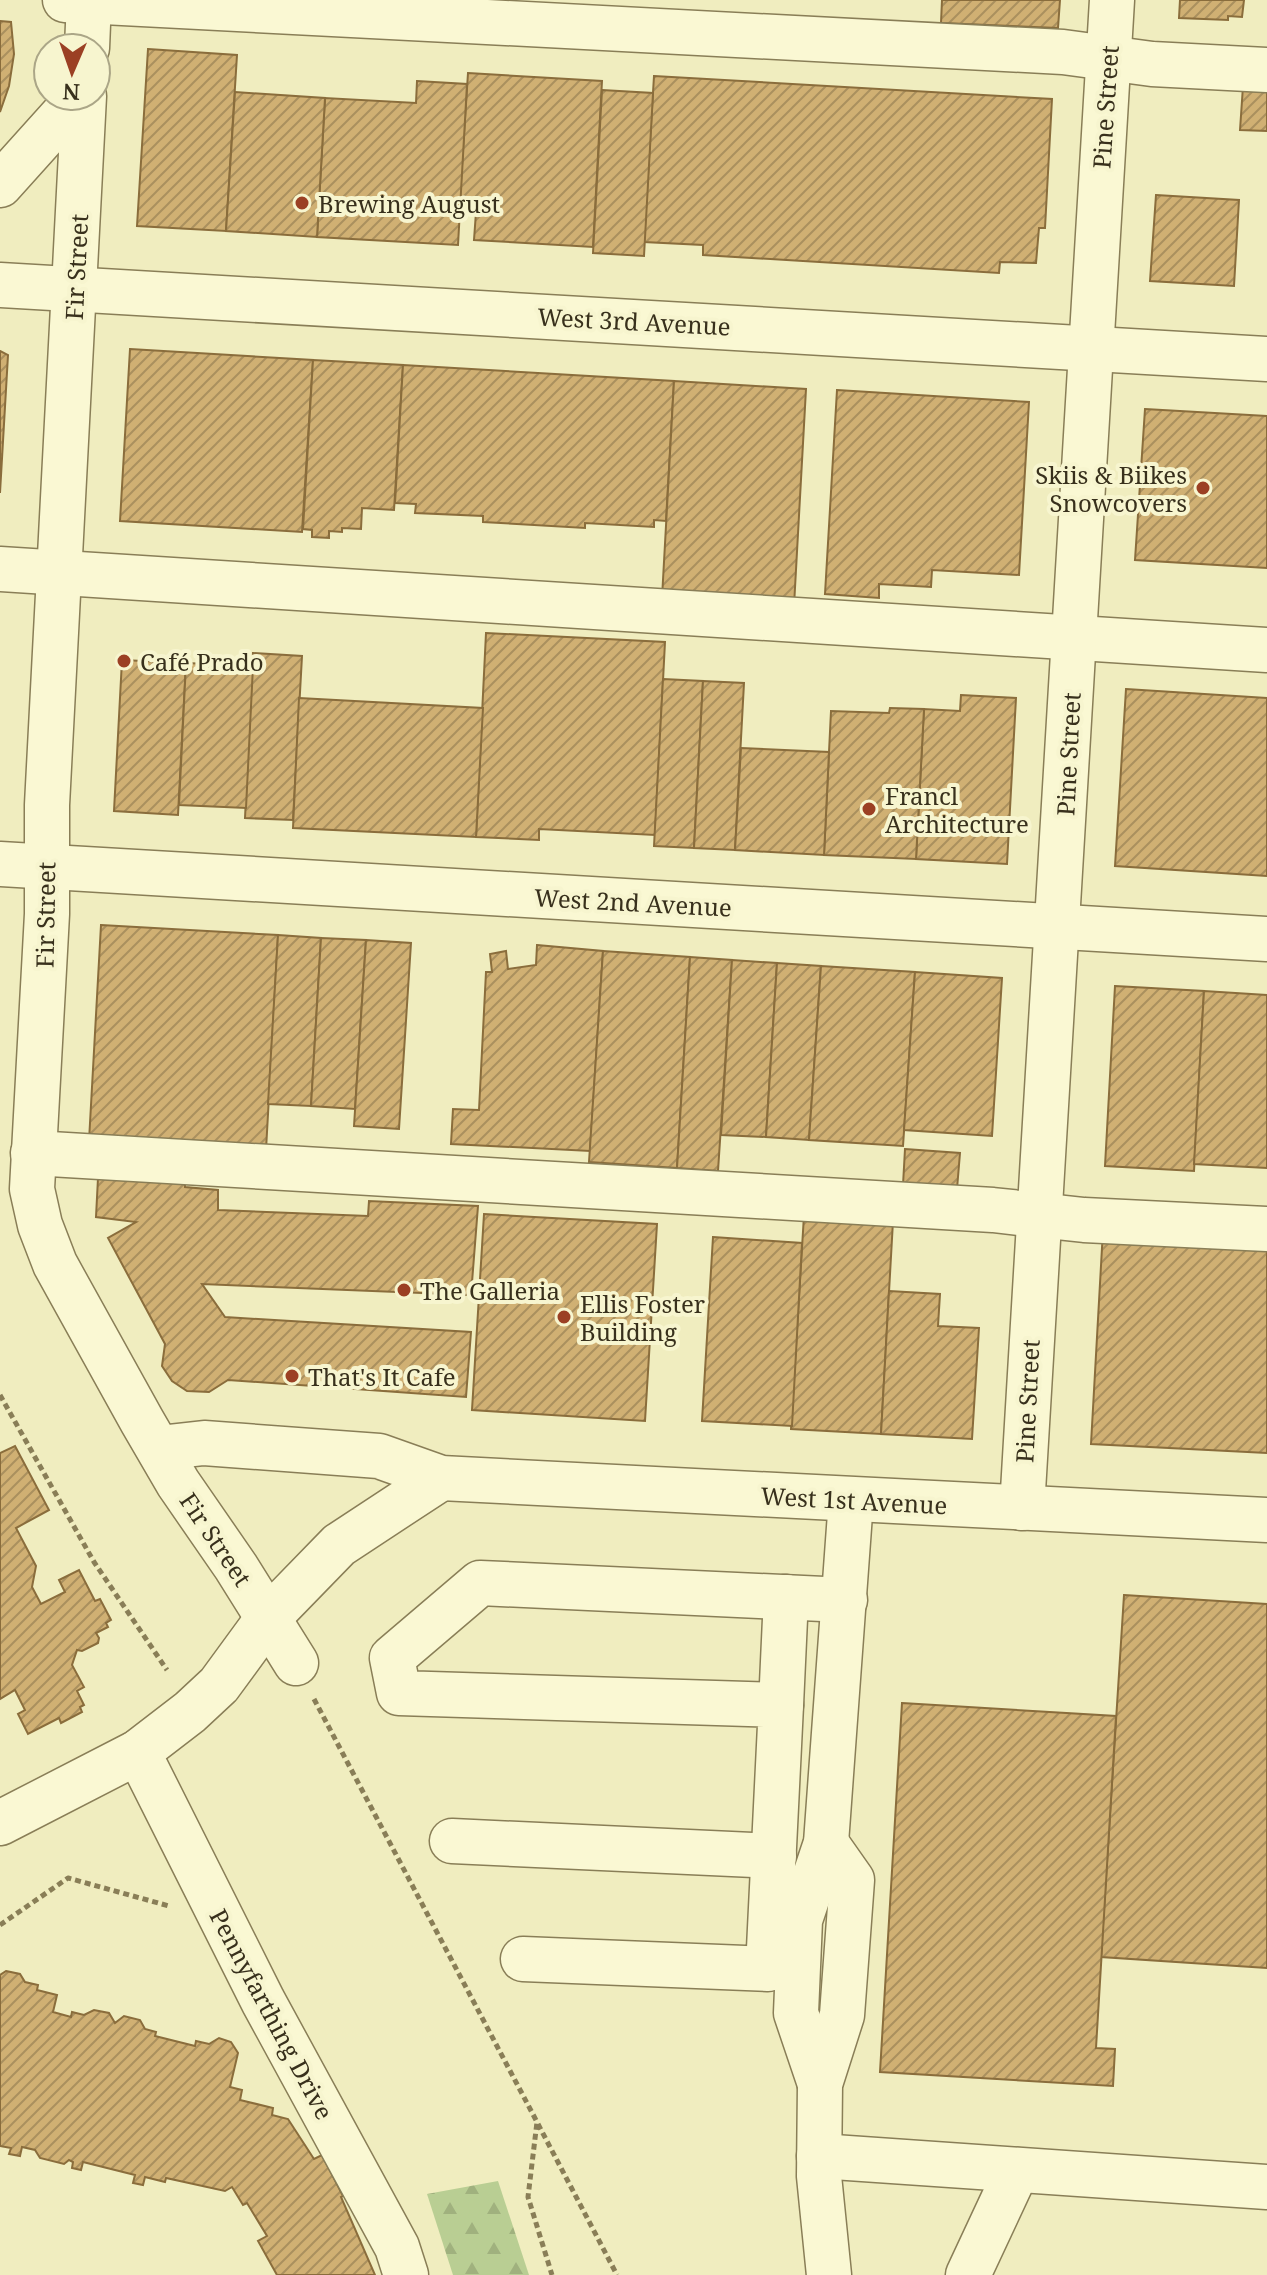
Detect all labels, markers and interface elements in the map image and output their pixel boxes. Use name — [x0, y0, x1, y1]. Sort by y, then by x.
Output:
north arrow — [32, 32, 112, 112]
street label: Pine Street — [1084, 44, 1126, 170]
text: N — [62, 78, 80, 108]
place label: Brewing August — [318, 187, 500, 220]
marker: Brewing August — [293, 194, 311, 212]
street label: Fir Street — [57, 213, 95, 321]
street label: West 3rd Avenue — [537, 299, 731, 343]
place label: Skiis & Biikes Snowcovers — [1035, 458, 1187, 519]
marker: Skiis & Biikes Snowcovers — [1194, 479, 1212, 497]
place label: Café Prado — [140, 645, 264, 678]
marker: Café Prado — [115, 652, 133, 670]
street label: Pine Street — [1048, 691, 1088, 817]
place label: Francl Architecture — [885, 779, 1029, 840]
marker: Francl Architecture — [860, 800, 878, 818]
street label: Fir Street — [28, 862, 62, 968]
street label: West 2nd Avenue — [533, 880, 733, 924]
place label: The Galleria — [420, 1274, 560, 1307]
marker: The Galleria — [395, 1281, 413, 1299]
place label: Ellis Foster Building — [580, 1287, 705, 1348]
marker: Ellis Foster Building — [555, 1308, 573, 1326]
street label: Pine Street — [1007, 1338, 1047, 1464]
place label: That's It Cafe — [308, 1360, 456, 1393]
marker: That's It Cafe — [283, 1367, 301, 1385]
street label: West 1st Avenue — [760, 1479, 948, 1521]
street label: Fir Street — [173, 1486, 259, 1592]
street label: Pennyfarthing Drive — [202, 1903, 342, 2125]

